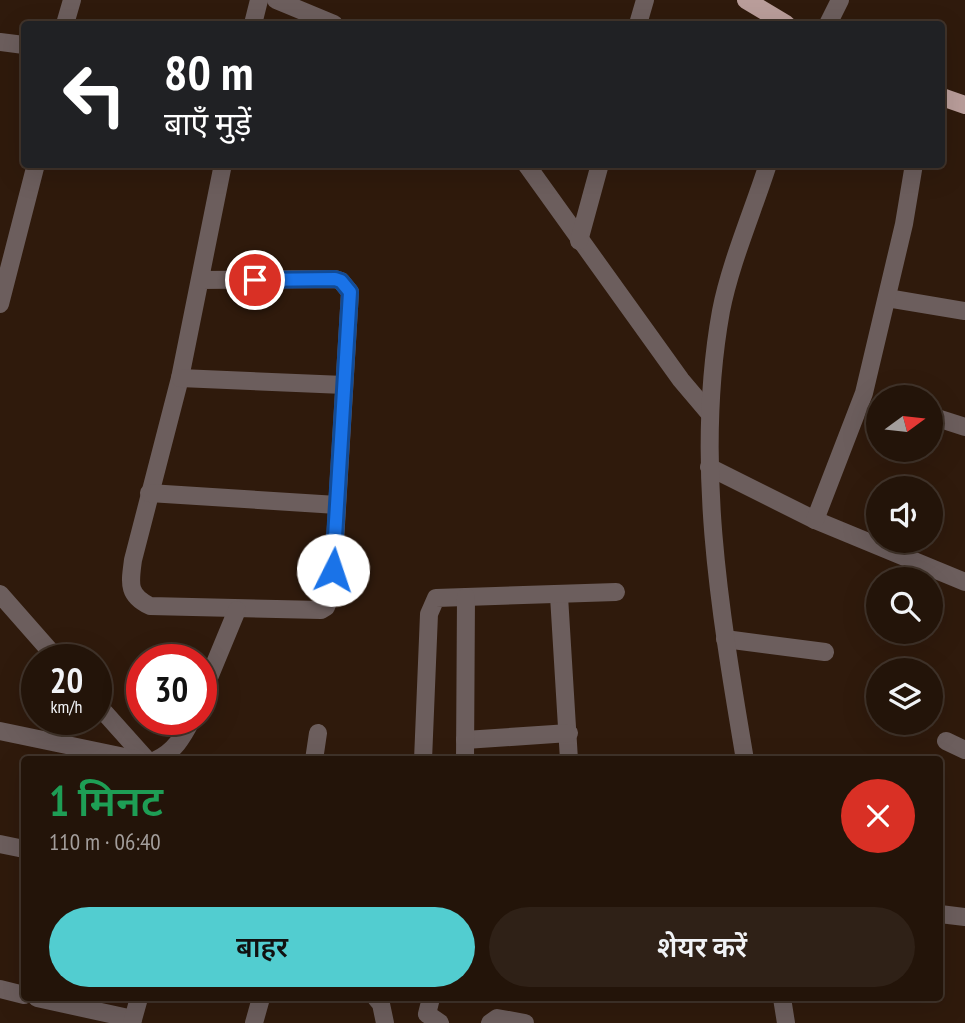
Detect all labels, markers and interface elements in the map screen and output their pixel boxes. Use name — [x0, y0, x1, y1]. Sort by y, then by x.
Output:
text: 80 m — [164, 40, 253, 104]
icon: left — [49, 49, 140, 140]
text: बाएँ मुड़ें — [164, 102, 251, 144]
pin — [225, 250, 285, 310]
icon: arrive — [236, 261, 274, 299]
north arrow — [866, 385, 943, 462]
map controls — [866, 385, 943, 735]
button: sound — [866, 476, 943, 553]
position arrow — [296, 533, 370, 607]
button: search — [866, 567, 943, 644]
speed limit sign: 30 — [126, 644, 217, 735]
text: 20 — [50, 657, 83, 703]
button: layers — [866, 658, 943, 735]
text: km/h — [51, 695, 82, 718]
text: 1 मिनट — [49, 773, 163, 828]
button: close — [841, 779, 915, 853]
text: 110 m · 06:40 — [49, 827, 161, 856]
button: बाहर — [49, 907, 475, 987]
button: शेयर करें — [489, 907, 915, 987]

